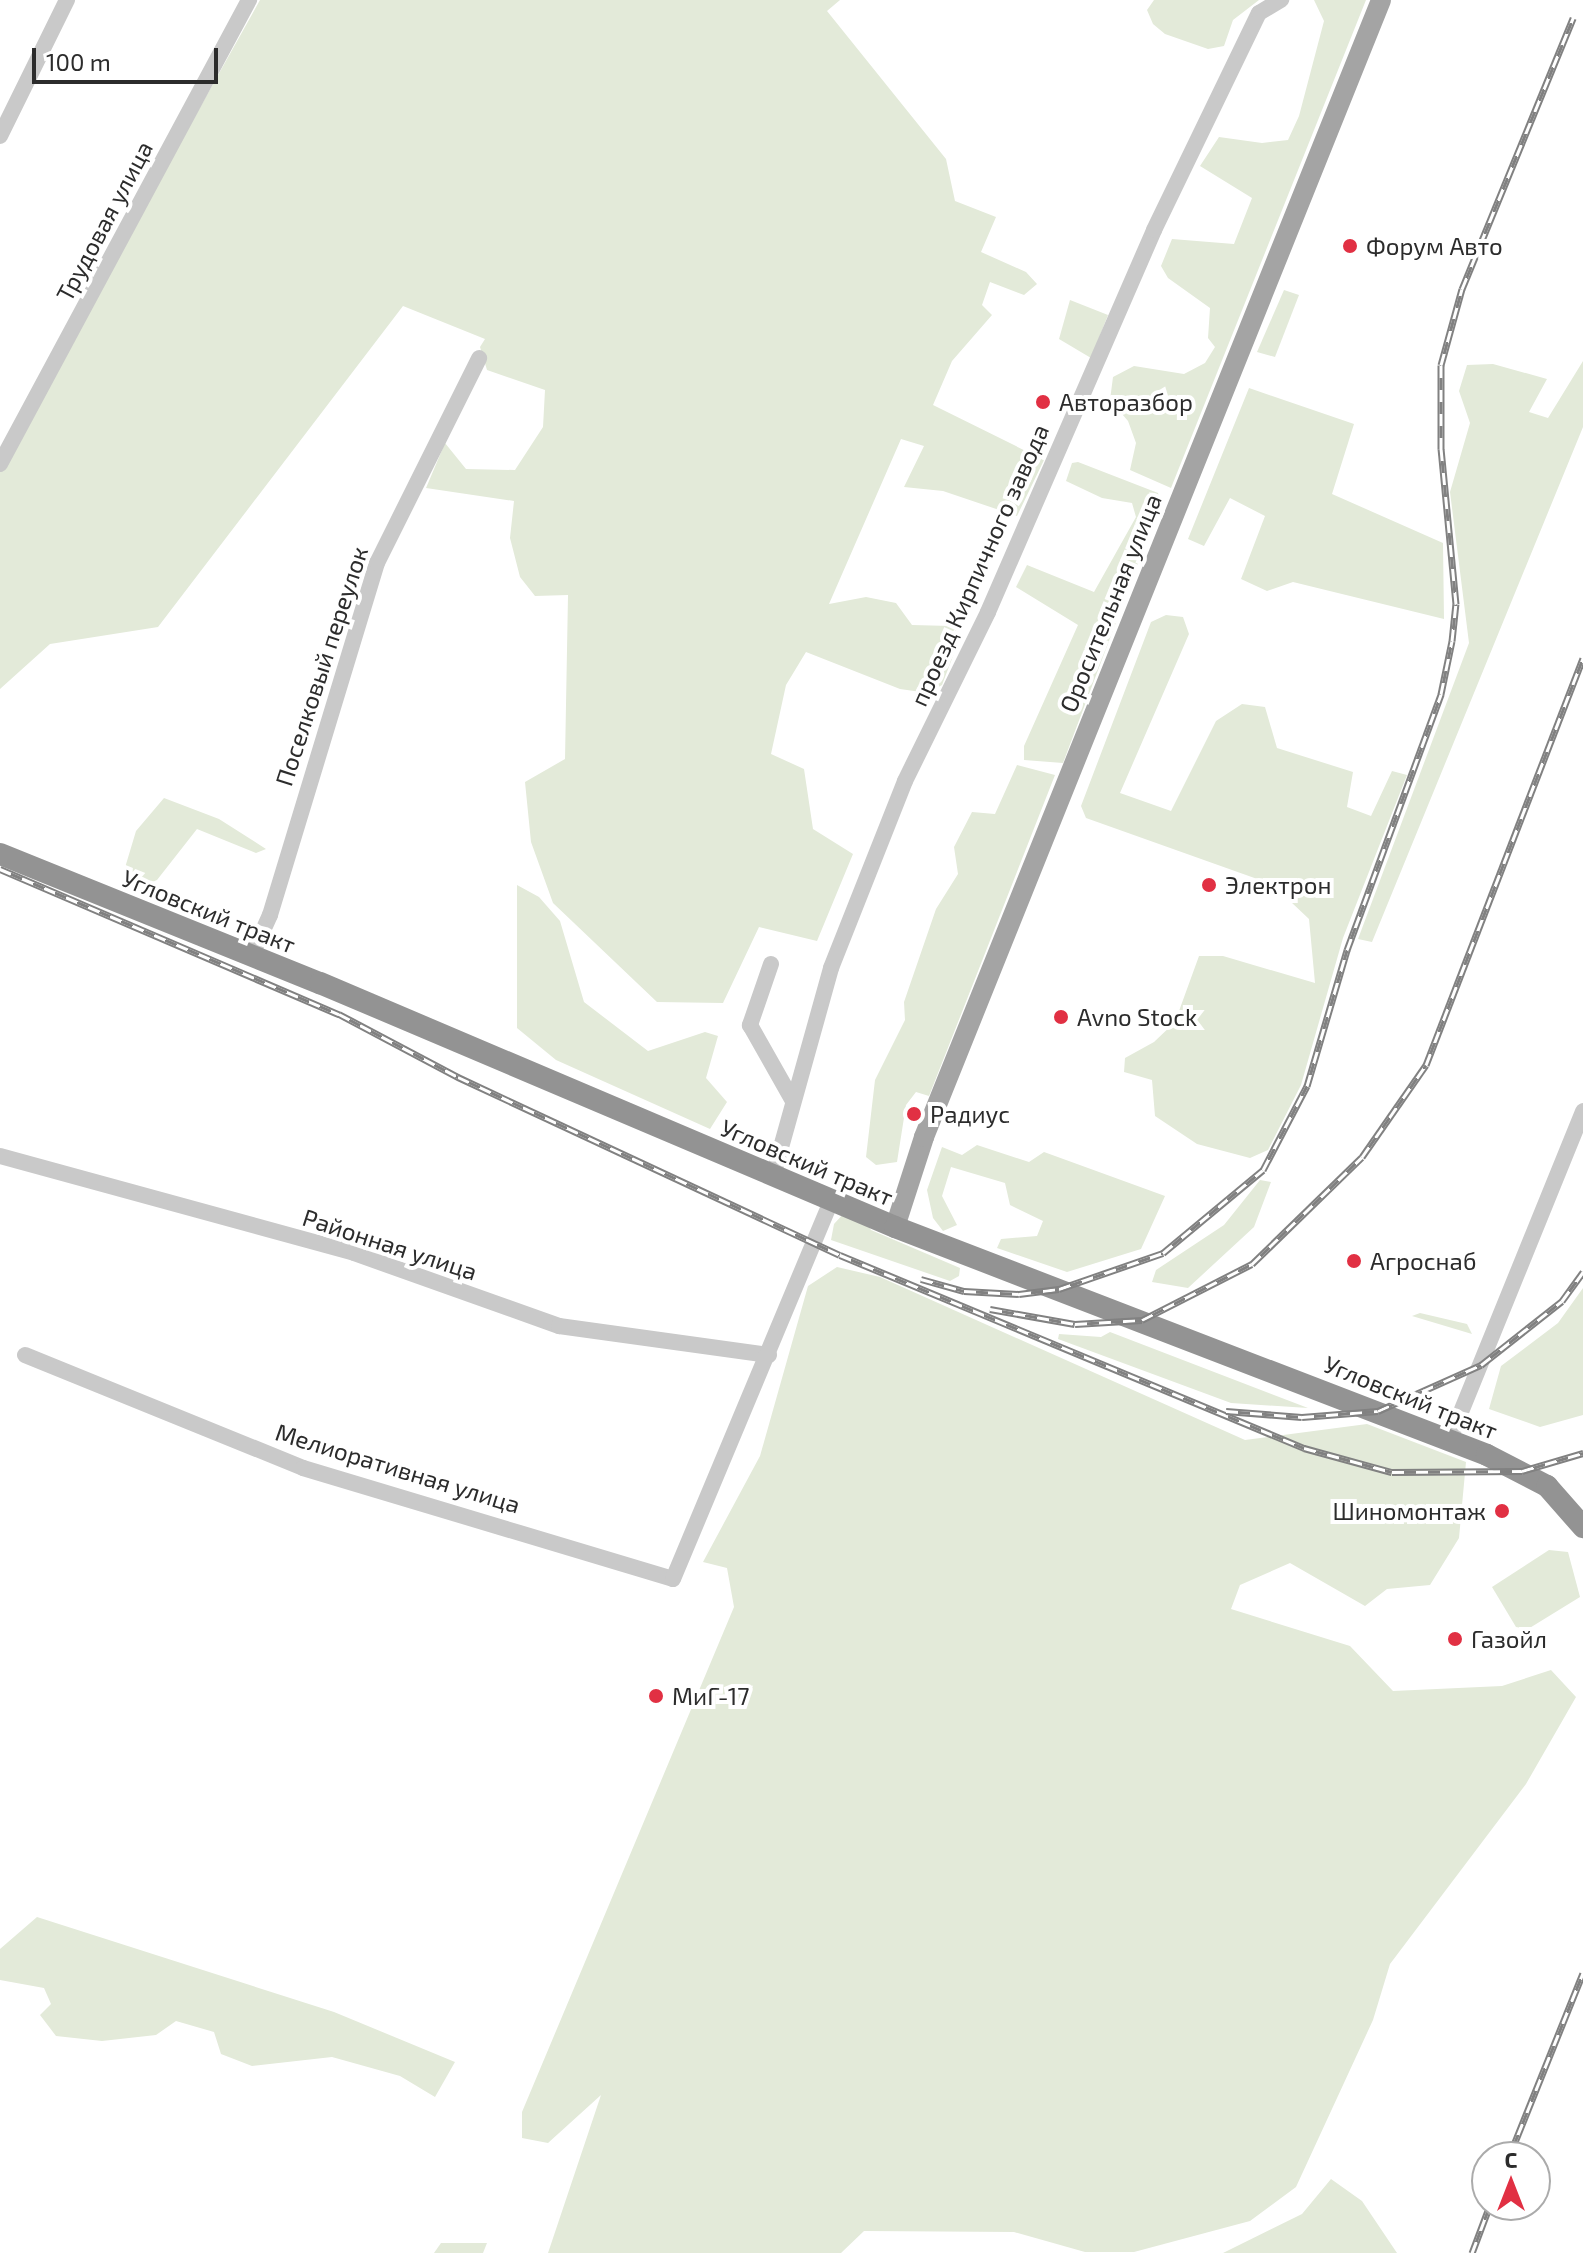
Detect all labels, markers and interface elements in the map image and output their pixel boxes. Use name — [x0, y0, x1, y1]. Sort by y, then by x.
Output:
scale bar — [36, 32, 222, 82]
text: 100 m — [46, 47, 111, 76]
street label: Трудовая улица — [50, 136, 158, 306]
place label: Форум Авто — [1366, 232, 1503, 260]
marker: Форум Авто — [1341, 237, 1359, 255]
place label: Авторазбор — [1059, 388, 1193, 416]
marker: Авторазбор — [1034, 393, 1052, 411]
street label: проезд Кирпичного завода — [904, 420, 1054, 710]
street label: Оросительная улица — [1053, 490, 1167, 716]
street label: Поселковый переулок — [269, 543, 373, 789]
street label: Угловский тракт — [118, 863, 300, 959]
place label: Электрон — [1225, 871, 1331, 899]
marker: Электрон — [1200, 876, 1218, 894]
place label: Avno Stoсk — [1077, 1003, 1197, 1031]
marker: Avno Stoсk — [1052, 1008, 1070, 1026]
place label: Радиус — [930, 1100, 1010, 1128]
marker: Радиус — [905, 1105, 923, 1123]
street label: Угловский тракт — [717, 1113, 897, 1211]
street label: Районная улица — [299, 1202, 481, 1286]
place label: Агроснаб — [1370, 1247, 1477, 1275]
marker: Агроснаб — [1345, 1252, 1363, 1270]
street label: Угловский тракт — [1320, 1349, 1502, 1445]
street label: Мелиоративная улица — [272, 1417, 524, 1519]
place label: Шиномонтаж — [1332, 1497, 1486, 1525]
marker: Шиномонтаж — [1493, 1502, 1511, 1520]
place label: Газойл — [1471, 1625, 1547, 1653]
marker: Газойл — [1446, 1630, 1464, 1648]
place label: МиГ-17 — [672, 1682, 750, 1710]
marker: МиГ-17 — [647, 1687, 665, 1705]
north arrow — [1471, 2141, 1551, 2221]
text: С — [1505, 2146, 1517, 2172]

